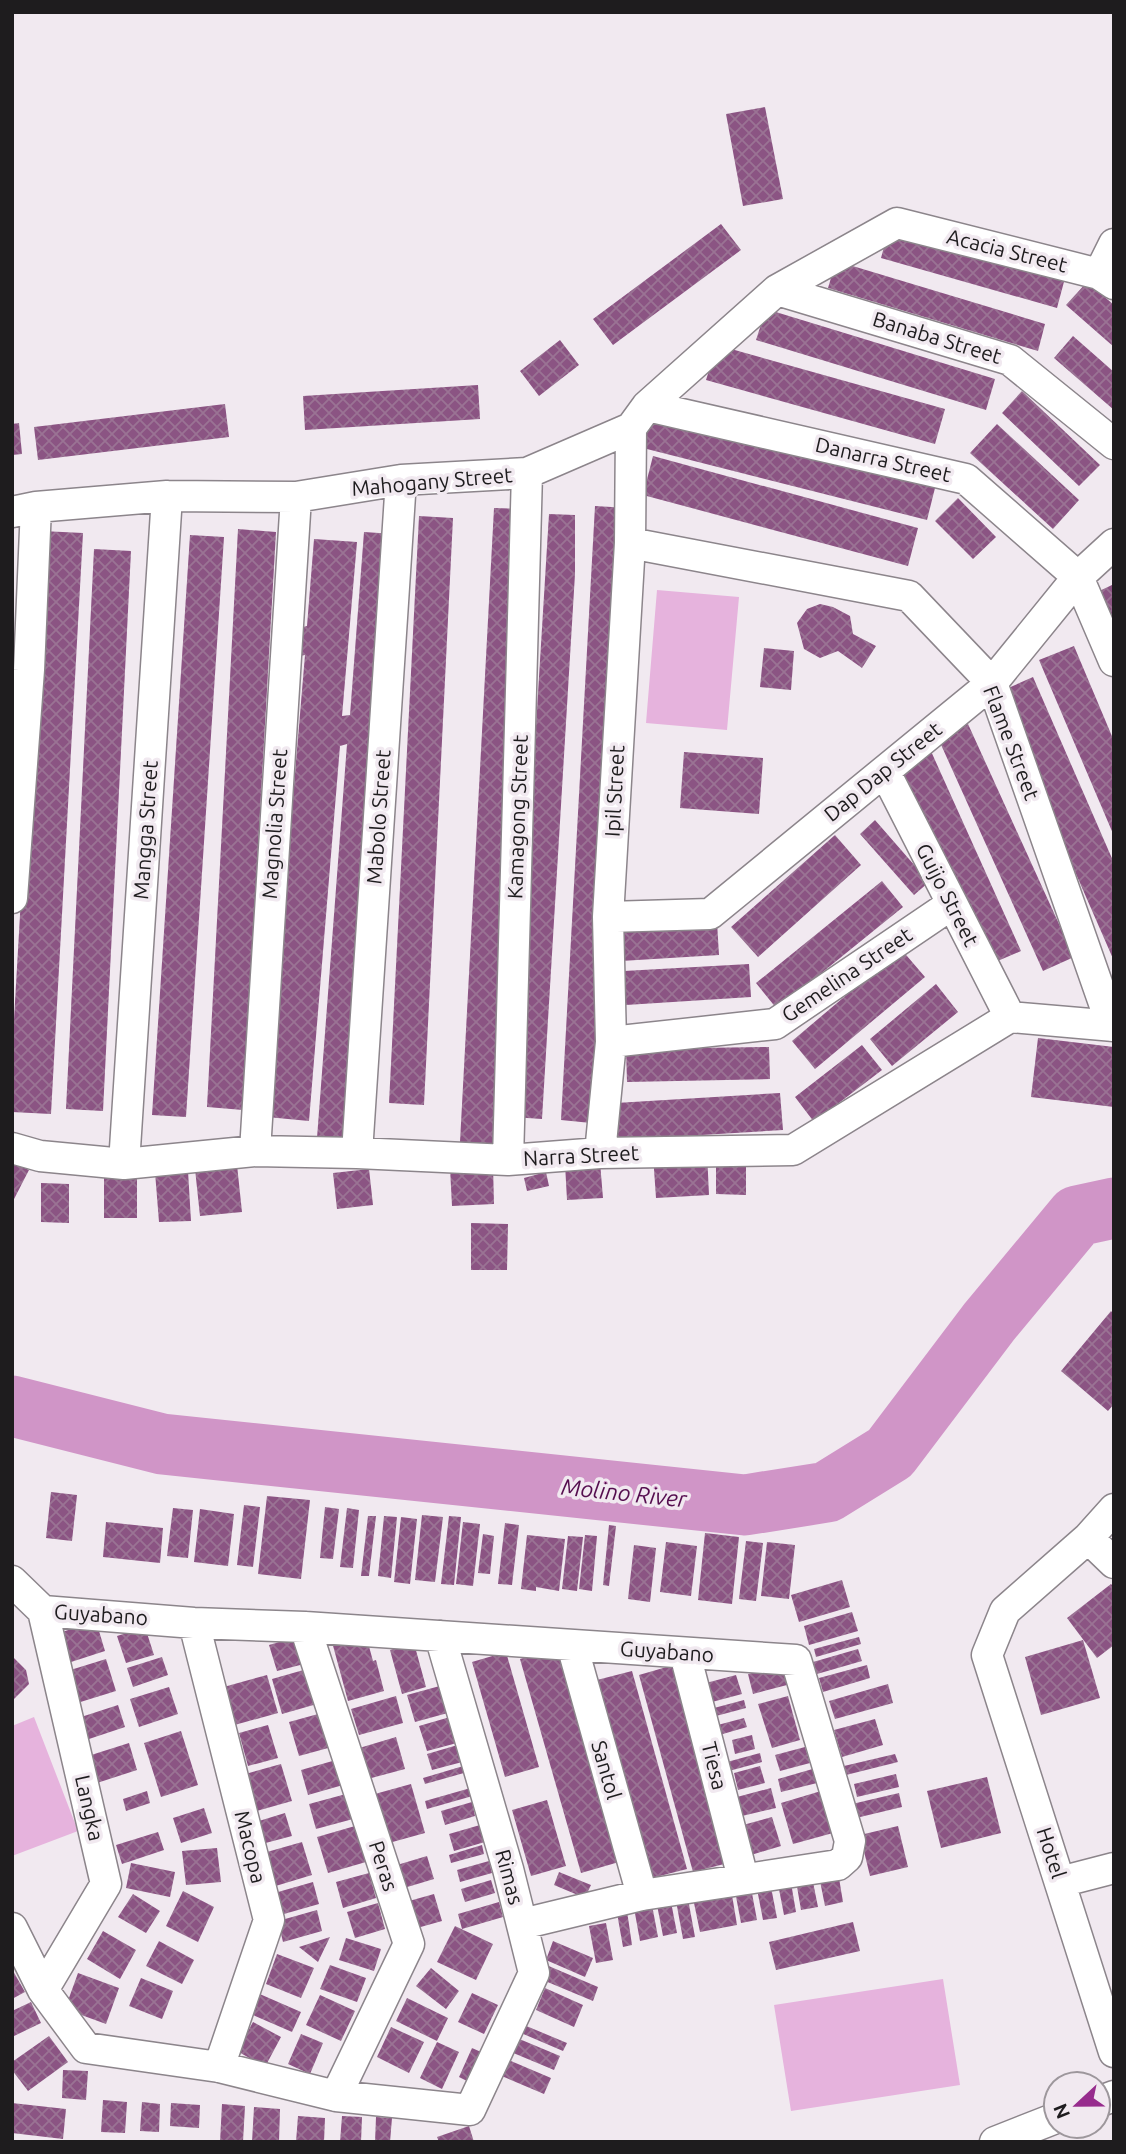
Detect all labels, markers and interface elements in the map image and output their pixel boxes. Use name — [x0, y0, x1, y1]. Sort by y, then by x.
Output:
street label: Acacia Street — [945, 223, 1070, 277]
street label: Banaba Street — [870, 306, 1005, 368]
street label: Danarra Street — [813, 432, 953, 486]
street label: Mahogany Street — [350, 462, 513, 500]
street label: Flame Street — [979, 682, 1045, 803]
street label: Dap Dap Street — [819, 717, 946, 826]
street label: Kamagong Street — [502, 734, 532, 900]
street label: Ipil Street — [600, 745, 628, 837]
street label: Magnolia Street — [257, 748, 291, 900]
street label: Mabolo Street — [361, 749, 395, 885]
street label: Mangga Street — [128, 760, 162, 900]
street label: Guijo Street — [912, 839, 984, 950]
street label: Gemelina Street — [777, 922, 916, 1027]
street label: Narra Street — [522, 1140, 639, 1170]
water label: Molino River — [560, 1473, 689, 1512]
street label: Guyabano — [53, 1599, 149, 1629]
street label: Guyabano — [619, 1636, 715, 1666]
street label: Santol — [587, 1738, 627, 1802]
street label: Tiesa — [697, 1739, 733, 1792]
street label: Langka — [71, 1772, 109, 1843]
street label: Macopa — [230, 1808, 272, 1886]
street label: Hotel — [1032, 1824, 1071, 1881]
street label: Peras — [365, 1837, 403, 1894]
street label: Rimas — [491, 1846, 529, 1907]
north arrow — [1042, 2070, 1112, 2140]
text: N — [1048, 2101, 1074, 2122]

